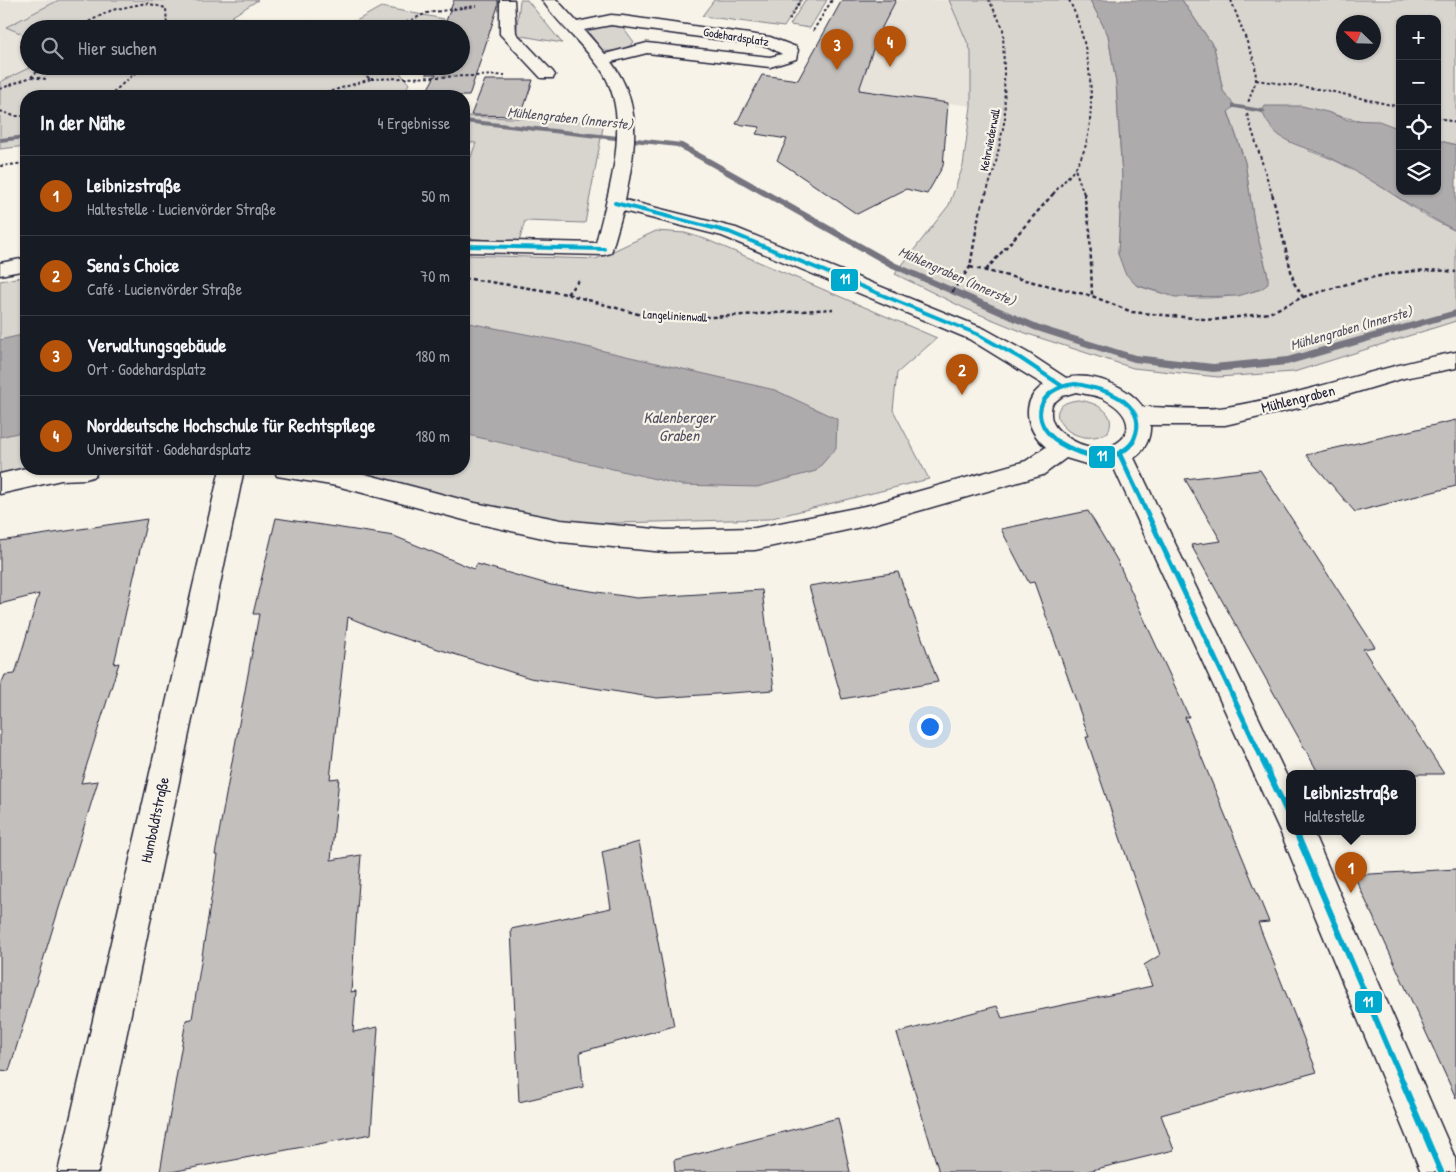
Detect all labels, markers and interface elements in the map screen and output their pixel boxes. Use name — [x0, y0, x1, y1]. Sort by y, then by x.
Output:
north arrow — [1336, 15, 1381, 60]
map controls — [1396, 15, 1441, 195]
button: + — [1396, 15, 1441, 60]
search box — [20, 20, 470, 75]
street label: Godehardsplatz — [702, 23, 770, 50]
pin: 4 — [874, 26, 906, 67]
pin: 3 — [821, 29, 853, 70]
icon: search — [38, 34, 66, 62]
text: Hier suchen — [78, 35, 157, 61]
button: − — [1396, 60, 1441, 105]
water label: Mühlengraben (Innerste) — [506, 101, 635, 135]
button: locate — [1396, 105, 1441, 150]
street label: Kehrwiederwall — [975, 106, 1004, 173]
text: In der Nähe — [40, 108, 125, 137]
text: 4 Ergebnisse — [378, 112, 450, 134]
button: layers — [1396, 150, 1441, 195]
text: Leibnizstraße — [87, 172, 181, 198]
text: 1 — [53, 185, 59, 207]
text: 50 m — [422, 185, 450, 207]
text: Haltestelle · Lucienvörder Straße — [87, 198, 276, 220]
water label: Mühlengraben (Innerste) — [895, 241, 1019, 311]
text: Sena's Choice — [87, 252, 179, 278]
text: 2 — [52, 265, 60, 287]
text: 70 m — [420, 265, 450, 287]
line badge: 11 — [830, 268, 859, 292]
text: 11 — [840, 269, 850, 288]
text: Café · Lucienvörder Straße — [87, 278, 242, 300]
water label: Mühlengraben (Innerste) — [1288, 301, 1415, 355]
street label: Langelinienwall — [642, 305, 708, 326]
text: Verwaltungsgebäude — [87, 332, 226, 358]
text: 3 — [52, 345, 60, 367]
text: 180 m — [416, 345, 450, 367]
pin: 2 — [946, 354, 978, 395]
text: Ort · Godehardsplatz — [87, 358, 206, 380]
street label: Mühlengraben — [1259, 379, 1337, 418]
water label: Kalenberger Graben — [643, 406, 716, 446]
text: Norddeutsche Hochschule für Rechtspflege — [87, 412, 375, 438]
text: 4 — [53, 425, 59, 447]
text: 180 m — [416, 425, 450, 447]
text: Universität · Godehardsplatz — [87, 438, 251, 460]
line badge: 11 — [1088, 445, 1116, 469]
text: 11 — [1097, 446, 1107, 465]
your location — [917, 714, 943, 740]
popup — [1286, 770, 1416, 835]
street label: Humboldtstraße — [135, 775, 174, 865]
text: Leibnizstraße — [1304, 779, 1398, 805]
text: Haltestelle — [1304, 805, 1365, 827]
pin: 1 — [1335, 852, 1367, 893]
line badge: 11 — [1354, 990, 1383, 1014]
text: 11 — [1363, 992, 1373, 1011]

